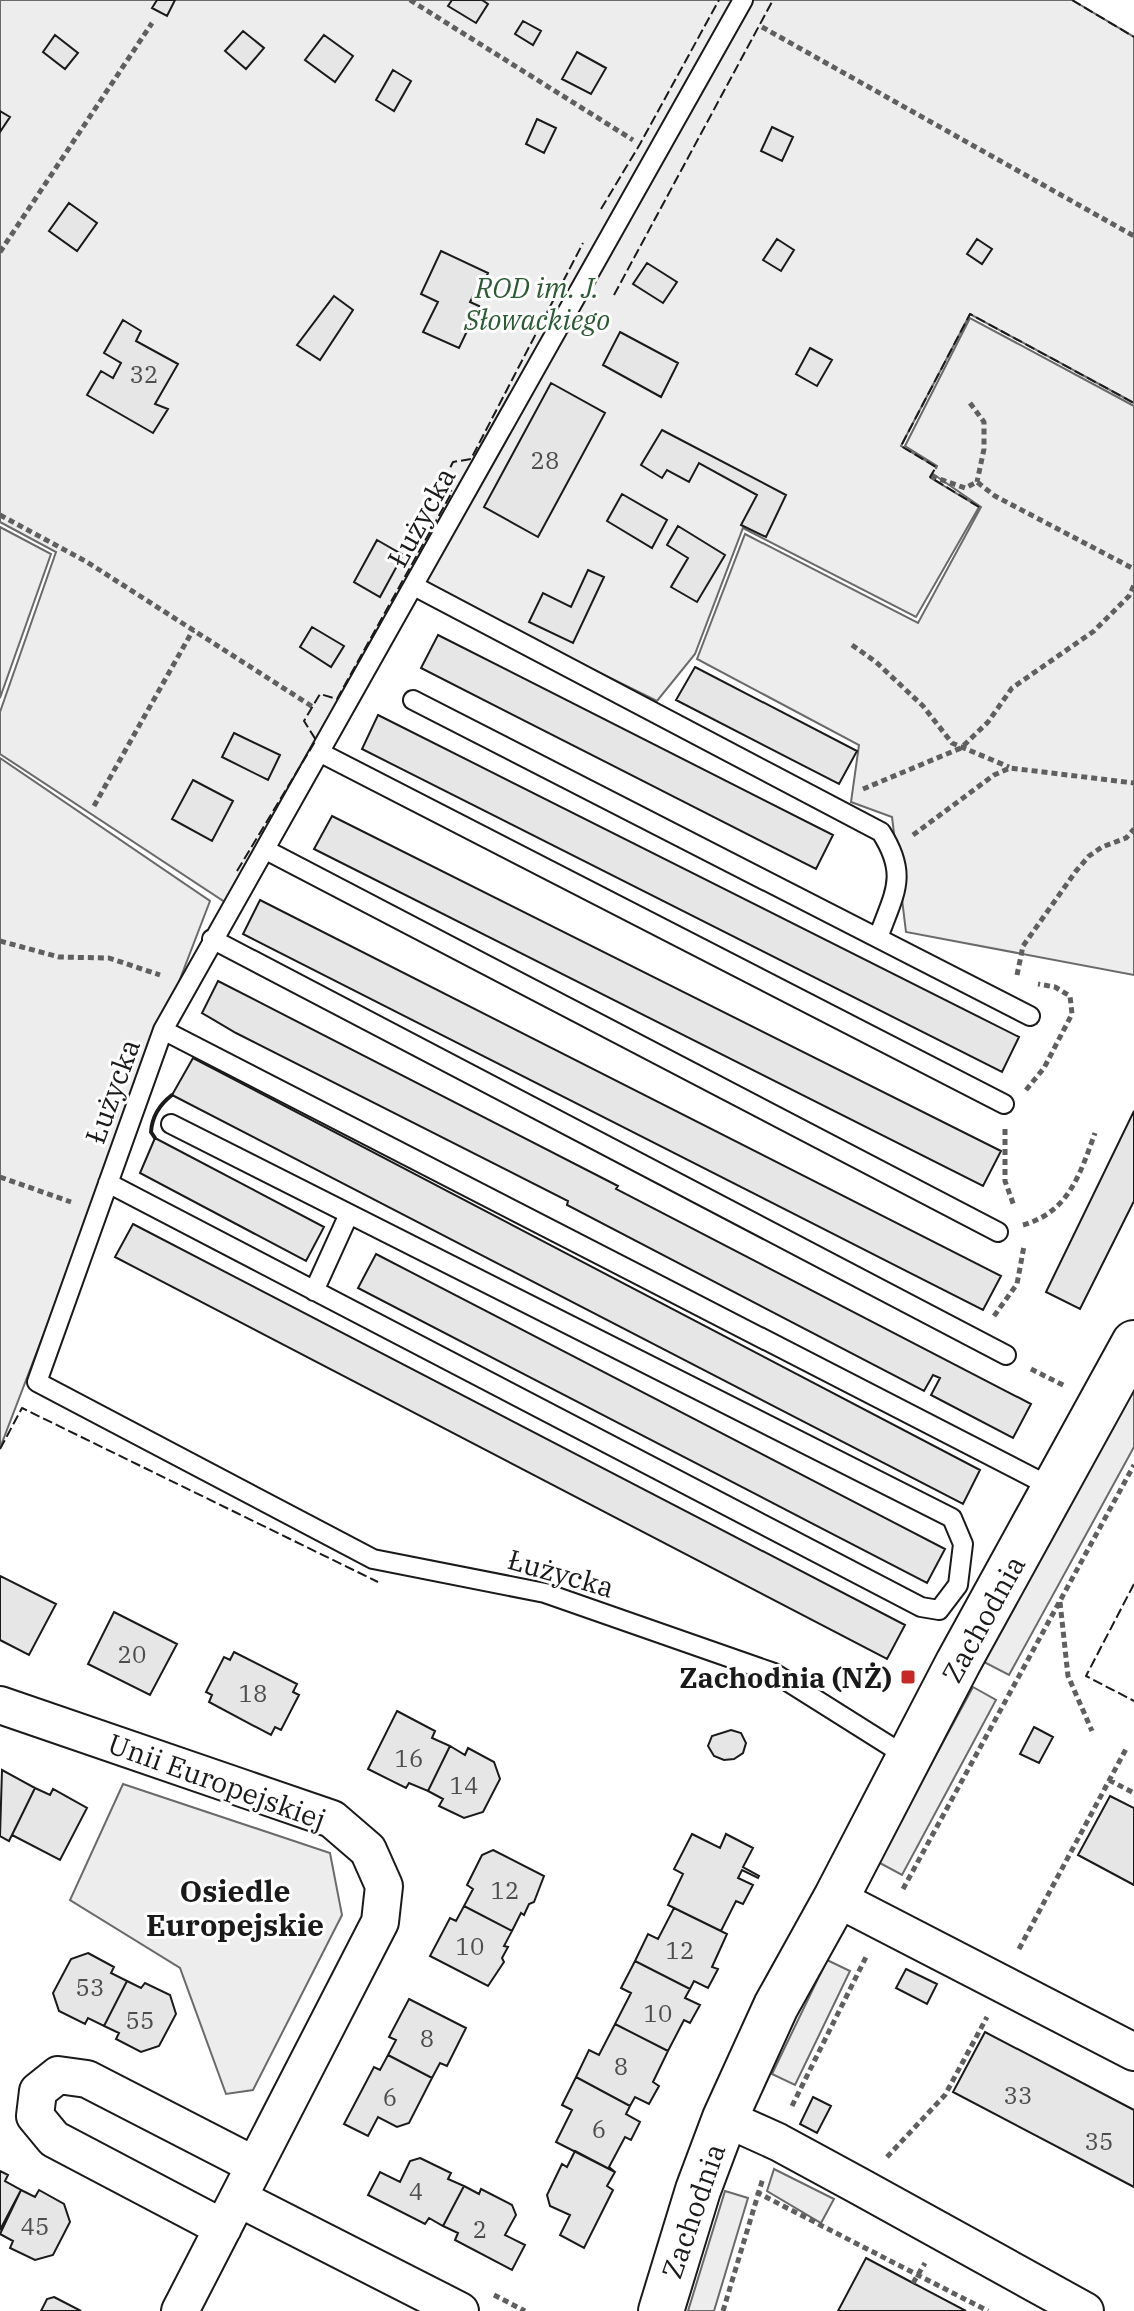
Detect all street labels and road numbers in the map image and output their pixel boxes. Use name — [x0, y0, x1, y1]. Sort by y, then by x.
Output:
street label: Łużycka — [378, 461, 464, 573]
street label: Łużycka — [76, 1034, 148, 1148]
street label: Łużycka — [504, 1540, 618, 1606]
street label: Zachodnia — [933, 1549, 1033, 1689]
street label: Unii Europejskiej — [103, 1724, 331, 1838]
street label: Zachodnia — [653, 2139, 733, 2283]

